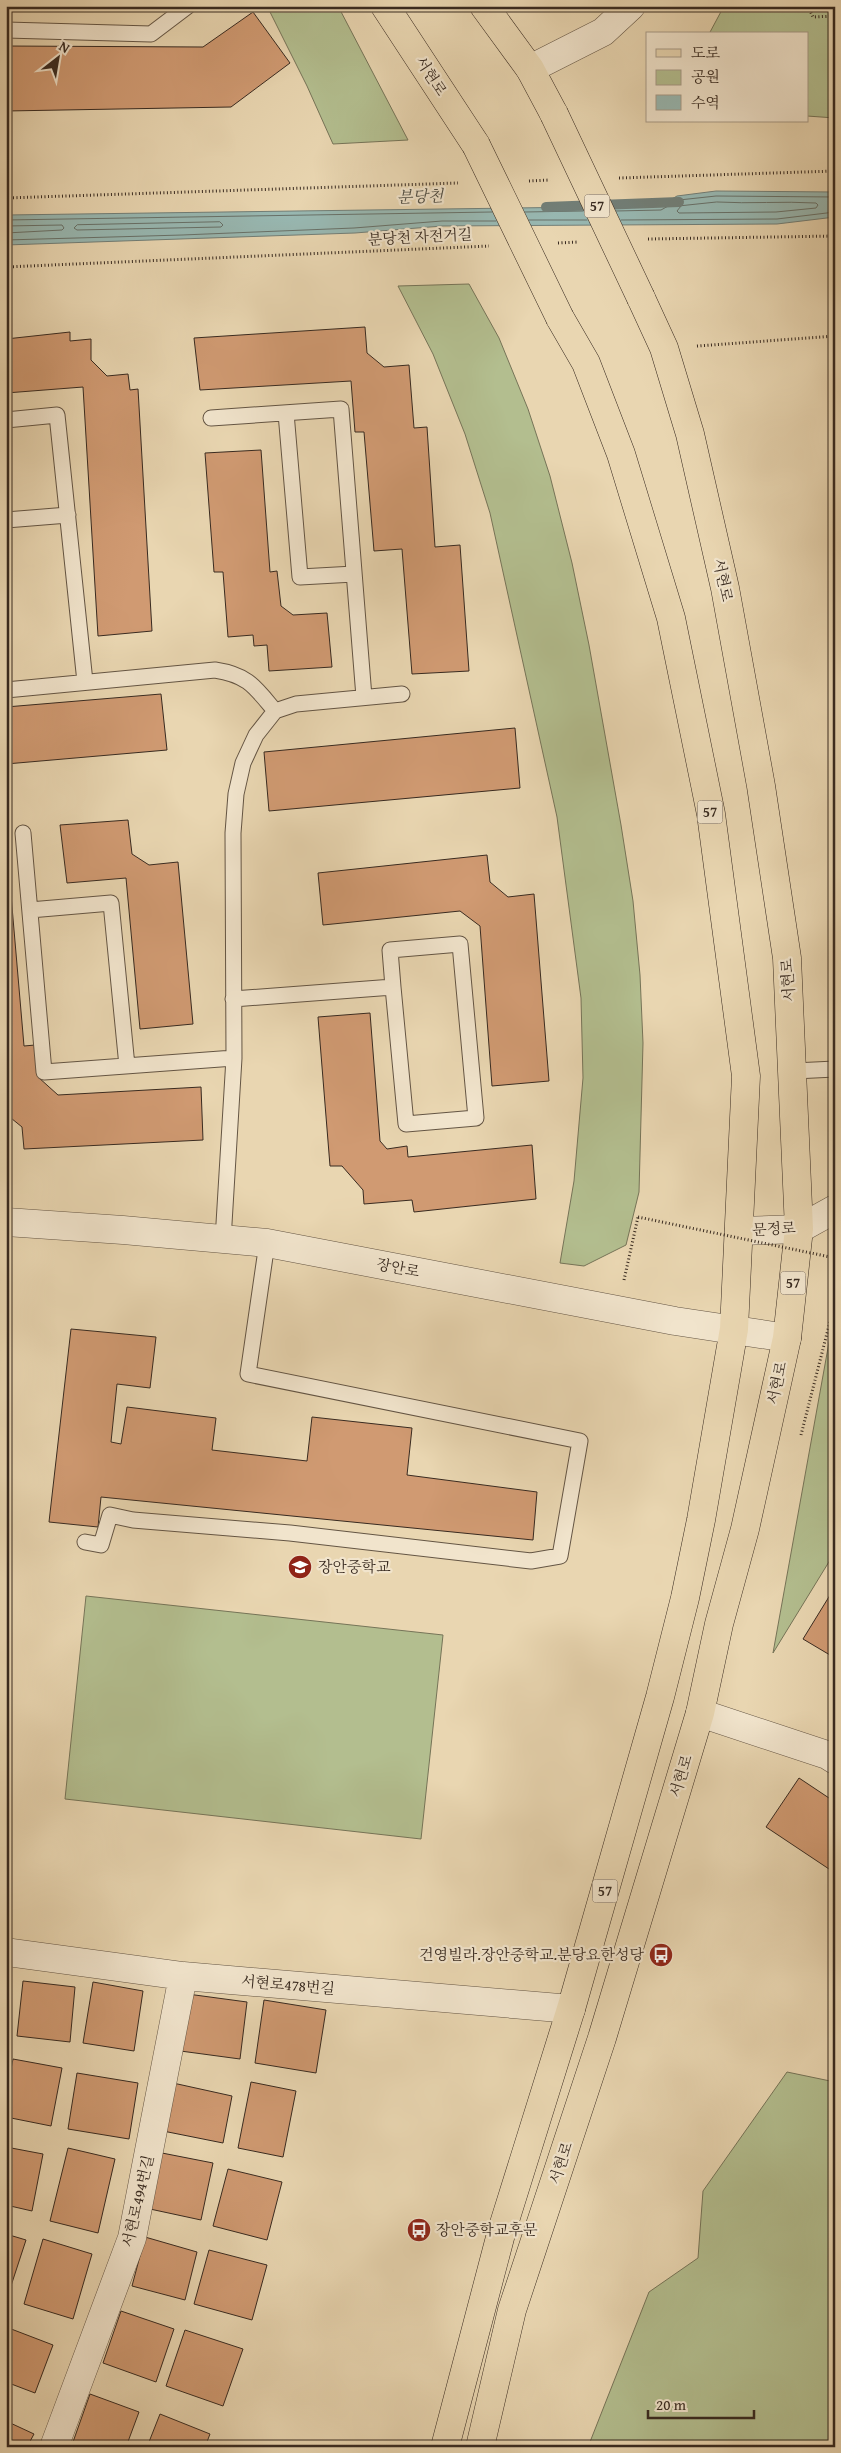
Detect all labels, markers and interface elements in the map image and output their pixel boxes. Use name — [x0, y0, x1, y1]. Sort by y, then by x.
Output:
north arrow — [32, 32, 82, 82]
legend — [646, 32, 808, 122]
text: N — [56, 36, 74, 58]
text: 도로 — [691, 42, 720, 63]
street label: 서현로 — [411, 52, 452, 100]
text: 공원 — [691, 66, 720, 87]
text: 수역 — [691, 92, 720, 113]
water label: 분당천 — [396, 183, 445, 209]
road number: 57 — [584, 195, 610, 218]
street label: 분당천 자전거길 — [367, 223, 473, 250]
street label: 서현로 — [709, 556, 738, 604]
road number: 57 — [698, 800, 722, 824]
street label: 서현로 — [775, 957, 799, 1002]
street label: 문정로 — [752, 1217, 797, 1240]
street label: 장안로 — [375, 1253, 422, 1282]
road number: 57 — [780, 1272, 806, 1295]
street label: 서현로 — [762, 1359, 791, 1406]
school or university icon: 장안중학교 — [287, 1554, 313, 1580]
place label: 장안중학교 — [318, 1556, 391, 1577]
street label: 서현로 — [664, 1752, 697, 1800]
road number: 57 — [592, 1880, 618, 1902]
bus stop icon: 건영빌라.장안중학교.분당요한성당 — [648, 1942, 674, 1968]
place label: 건영빌라.장안중학교.분당요한성당 — [419, 1944, 645, 1965]
street label: 서현로478번길 — [240, 1970, 336, 1999]
street label: 서현로 — [544, 2138, 577, 2187]
street label: 서현로494번길 — [117, 2153, 158, 2249]
bus stop icon: 장안중학교후문 — [406, 2217, 432, 2243]
place label: 장안중학교후문 — [436, 2219, 538, 2240]
scale bar — [648, 2388, 755, 2420]
text: 20 m — [656, 2394, 687, 2415]

